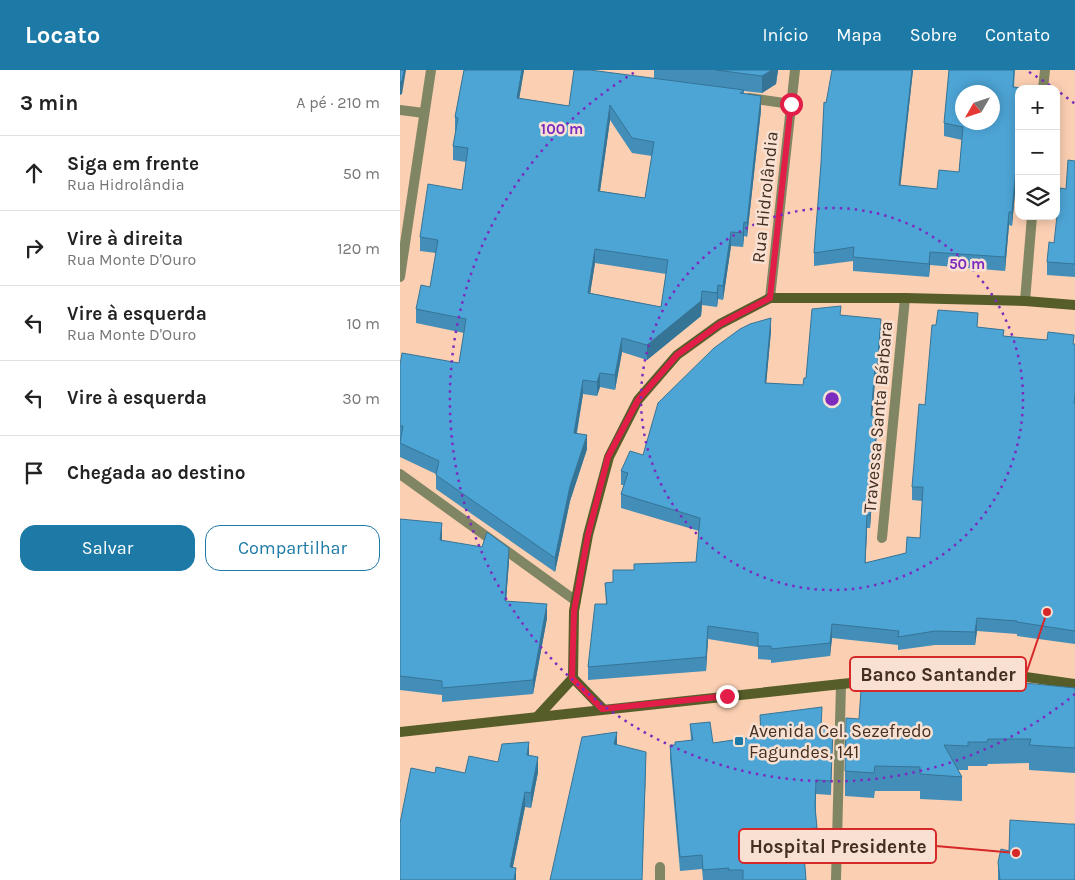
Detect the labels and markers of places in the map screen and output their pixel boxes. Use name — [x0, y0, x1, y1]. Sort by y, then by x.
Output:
centre of rings — [823, 390, 841, 408]
callout: Banco Santander — [850, 657, 1026, 691]
place label: Avenida Cel. Sezefredo Fagundes, 141 — [749, 720, 931, 763]
marker: Avenida Cel. Sezefredo Fagundes, 141 — [733, 735, 745, 747]
callout: Hospital Presidente — [739, 829, 936, 863]

